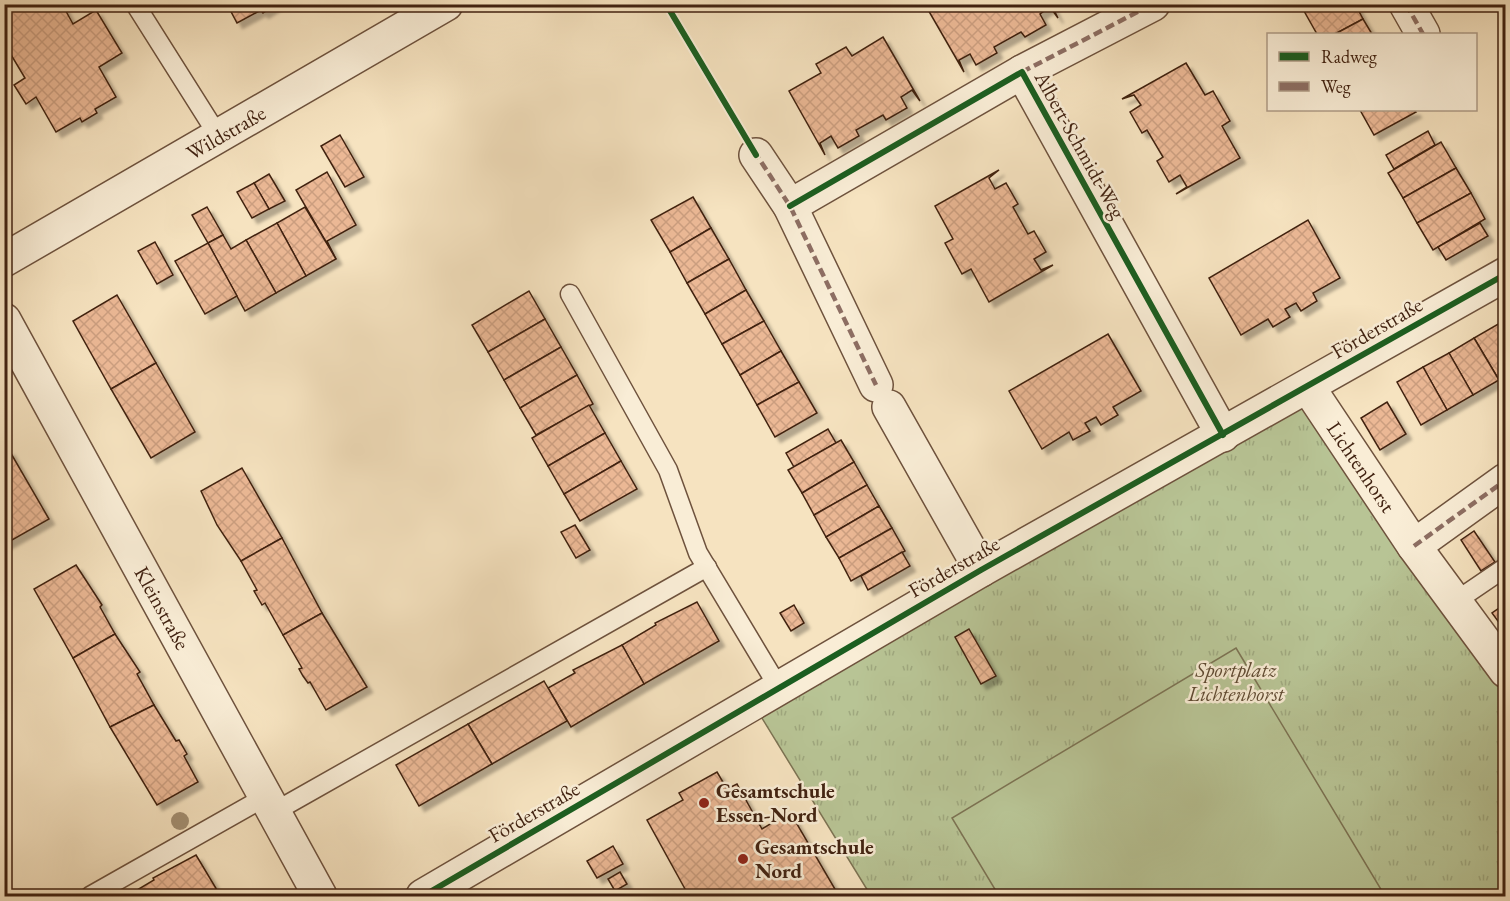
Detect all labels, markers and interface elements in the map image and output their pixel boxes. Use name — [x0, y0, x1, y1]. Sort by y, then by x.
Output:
legend — [1267, 33, 1477, 111]
text: Radweg — [1321, 45, 1377, 68]
street label: Albert-Schmidt-Weg — [1028, 65, 1133, 224]
text: Weg — [1321, 75, 1351, 98]
street label: Wildstraße — [181, 99, 270, 166]
street label: Förderstraße — [1326, 291, 1427, 364]
street label: Lichtenhorst — [1321, 416, 1402, 518]
street label: Förderstraße — [903, 530, 1004, 603]
street label: Kleinstraße — [128, 561, 196, 654]
park label: Sportplatz Lichtenhorst — [1187, 656, 1285, 707]
street label: Förderstraße — [483, 775, 584, 848]
place label: Gesamtschule Essen-Nord — [716, 777, 835, 828]
marker: Gesamtschule Essen-Nord — [697, 796, 711, 810]
place label: Gesamtschule Nord — [755, 833, 874, 884]
marker: Gesamtschule Nord — [736, 852, 750, 866]

